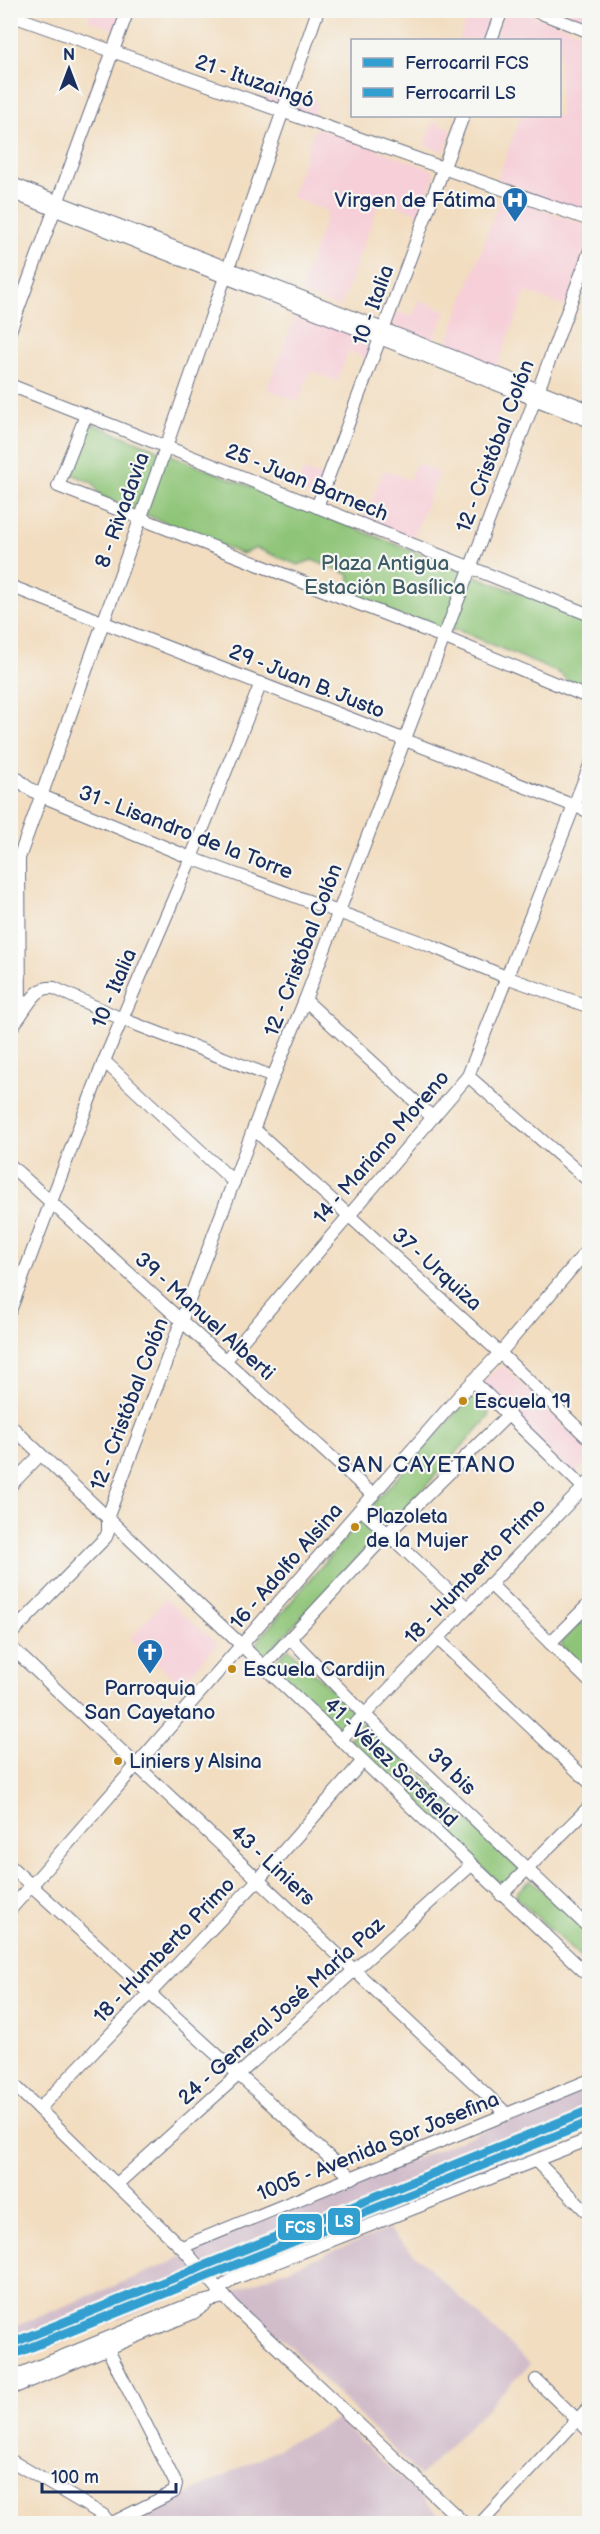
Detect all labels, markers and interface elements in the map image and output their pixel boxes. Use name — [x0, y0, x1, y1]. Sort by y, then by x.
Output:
north arrow — [39, 39, 99, 99]
legend — [351, 39, 561, 117]
text: N — [63, 46, 75, 65]
street label: 21 - Ituzaingó — [192, 49, 318, 114]
text: Ferrocarril FCS — [405, 53, 529, 74]
text: Ferrocarril LS — [405, 83, 516, 104]
hospital icon: Virgen de Fátima — [500, 185, 530, 223]
place label: Virgen de Fátima — [334, 188, 496, 213]
street label: 10 - Italia — [347, 262, 400, 349]
street label: 12 - Cristóbal Colón — [451, 356, 540, 536]
street label: 25 - Juan Barnech — [222, 438, 392, 527]
street label: 8 - Rivadavia — [90, 449, 155, 571]
park label: Plaza Antigua Estación Basílica — [304, 551, 466, 600]
street label: 29 - Juan B. Justo — [225, 639, 388, 724]
street label: 31 - Lisandro de la Torre — [75, 780, 296, 885]
street label: 12 - Cristóbal Colón — [259, 860, 348, 1040]
street label: 10 - Italia — [87, 945, 142, 1032]
street label: 14 - Mariano Moreno — [308, 1065, 455, 1229]
street label: 37 - Urquiza — [387, 1222, 487, 1316]
street label: 39 - Manuel Alberti — [130, 1247, 280, 1386]
street label: 12 - Cristóbal Colón — [85, 1314, 174, 1494]
place label: Escuela 19 — [474, 1390, 571, 1414]
marker: Escuela 19 — [457, 1395, 469, 1407]
district label: SAN CAYETANO — [337, 1452, 517, 1479]
street label: 18 - Humberto Primo — [399, 1493, 551, 1649]
street label: 16 - Adolfo Alsina — [225, 1498, 348, 1635]
place label: Plazoleta de la Mujer — [366, 1505, 469, 1553]
marker: Plazoleta de la Mujer — [349, 1521, 361, 1533]
church icon: Parroquia San Cayetano — [135, 1637, 165, 1675]
place label: Escuela Cardijn — [243, 1658, 385, 1682]
marker: Escuela Cardijn — [226, 1663, 238, 1675]
place label: Parroquia San Cayetano — [84, 1676, 216, 1725]
street label: 41 - Vélez Sarsfield — [319, 1692, 463, 1832]
street label: 39 bis — [422, 1742, 481, 1800]
place label: Liniers y Alsina — [129, 1750, 262, 1774]
marker: Liniers y Alsina — [112, 1755, 124, 1767]
street label: 43 - Liniers — [225, 1820, 320, 1911]
street label: 18 - Humberto Primo — [88, 1872, 240, 2028]
street label: 24 - General José María Paz — [173, 1912, 390, 2111]
street label: 1005 - Avenida Sor Josefina — [254, 2086, 503, 2207]
line badge: LS — [327, 2207, 361, 2236]
line badge: FCS — [277, 2213, 323, 2241]
text: LS — [335, 2213, 354, 2232]
text: FCS — [285, 2219, 316, 2238]
scale bar — [42, 2456, 176, 2494]
text: 100 m — [51, 2467, 99, 2488]

